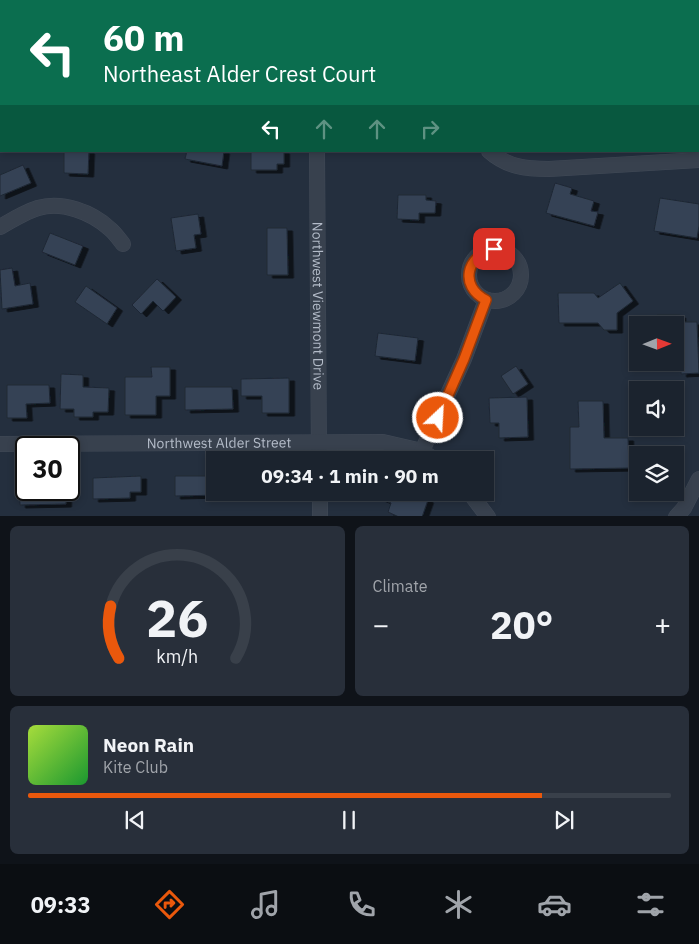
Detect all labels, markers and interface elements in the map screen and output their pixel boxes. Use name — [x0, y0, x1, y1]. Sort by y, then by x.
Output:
text: 60 m — [103, 15, 185, 61]
icon: left — [20, 20, 85, 85]
text: Northeast Alder Crest Court — [103, 59, 376, 88]
icon: left — [257, 115, 285, 143]
icon: ahead — [310, 115, 338, 143]
icon: ahead — [363, 115, 391, 143]
icon: right — [416, 115, 444, 143]
street label: Northwest Viewmont Drive — [308, 222, 328, 391]
pin — [473, 228, 515, 270]
icon: arrive — [480, 235, 508, 263]
north arrow — [629, 316, 684, 371]
map controls — [629, 316, 684, 501]
button: sound — [629, 381, 684, 436]
position arrow — [411, 391, 463, 443]
street label: Northwest Alder Street — [147, 433, 291, 452]
speed limit sign: 30 — [15, 436, 80, 501]
button: layers — [629, 446, 684, 501]
text: 09:34 · 1 min · 90 m — [261, 464, 439, 488]
text: Climate — [373, 576, 428, 596]
text: 26 — [146, 584, 208, 651]
text: 20° — [490, 600, 553, 649]
text: − — [373, 606, 389, 643]
text: + — [654, 606, 671, 643]
text: km/h — [156, 645, 198, 668]
text: Neon Rain — [103, 733, 194, 757]
text: Kite Club — [103, 757, 168, 777]
icon: previous — [121, 806, 149, 834]
icon: pause — [335, 806, 363, 834]
icon: next — [550, 806, 578, 834]
icon: directions — [152, 887, 187, 922]
icon: music — [248, 887, 283, 922]
icon: phone — [344, 887, 379, 922]
icon: climate — [441, 887, 476, 922]
icon: car — [537, 887, 572, 922]
icon: filters — [633, 887, 668, 922]
text: 09:33 — [31, 890, 91, 919]

